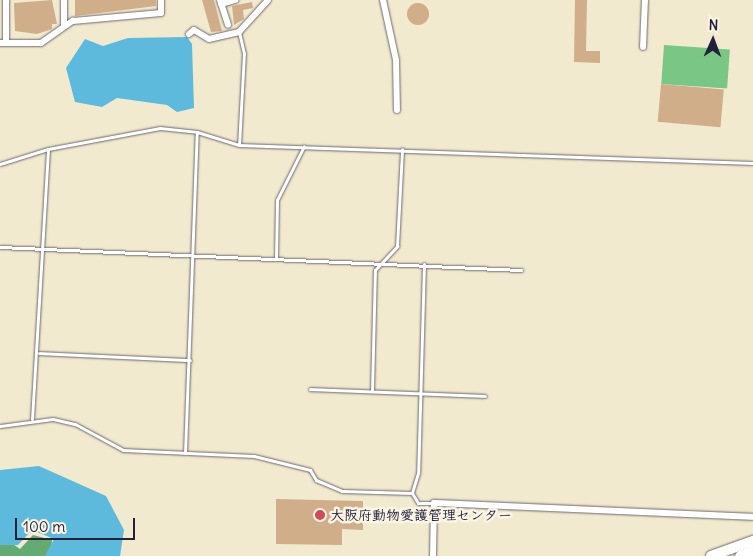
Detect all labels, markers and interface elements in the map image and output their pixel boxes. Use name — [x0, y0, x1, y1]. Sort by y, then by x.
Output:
north arrow — [688, 15, 738, 65]
text: N — [708, 16, 719, 34]
place label: 大阪府動物愛護管理センター — [330, 507, 512, 523]
scale bar — [18, 508, 138, 540]
marker: 大阪府動物愛護管理センター — [314, 509, 326, 521]
text: 100 m — [23, 517, 65, 536]

